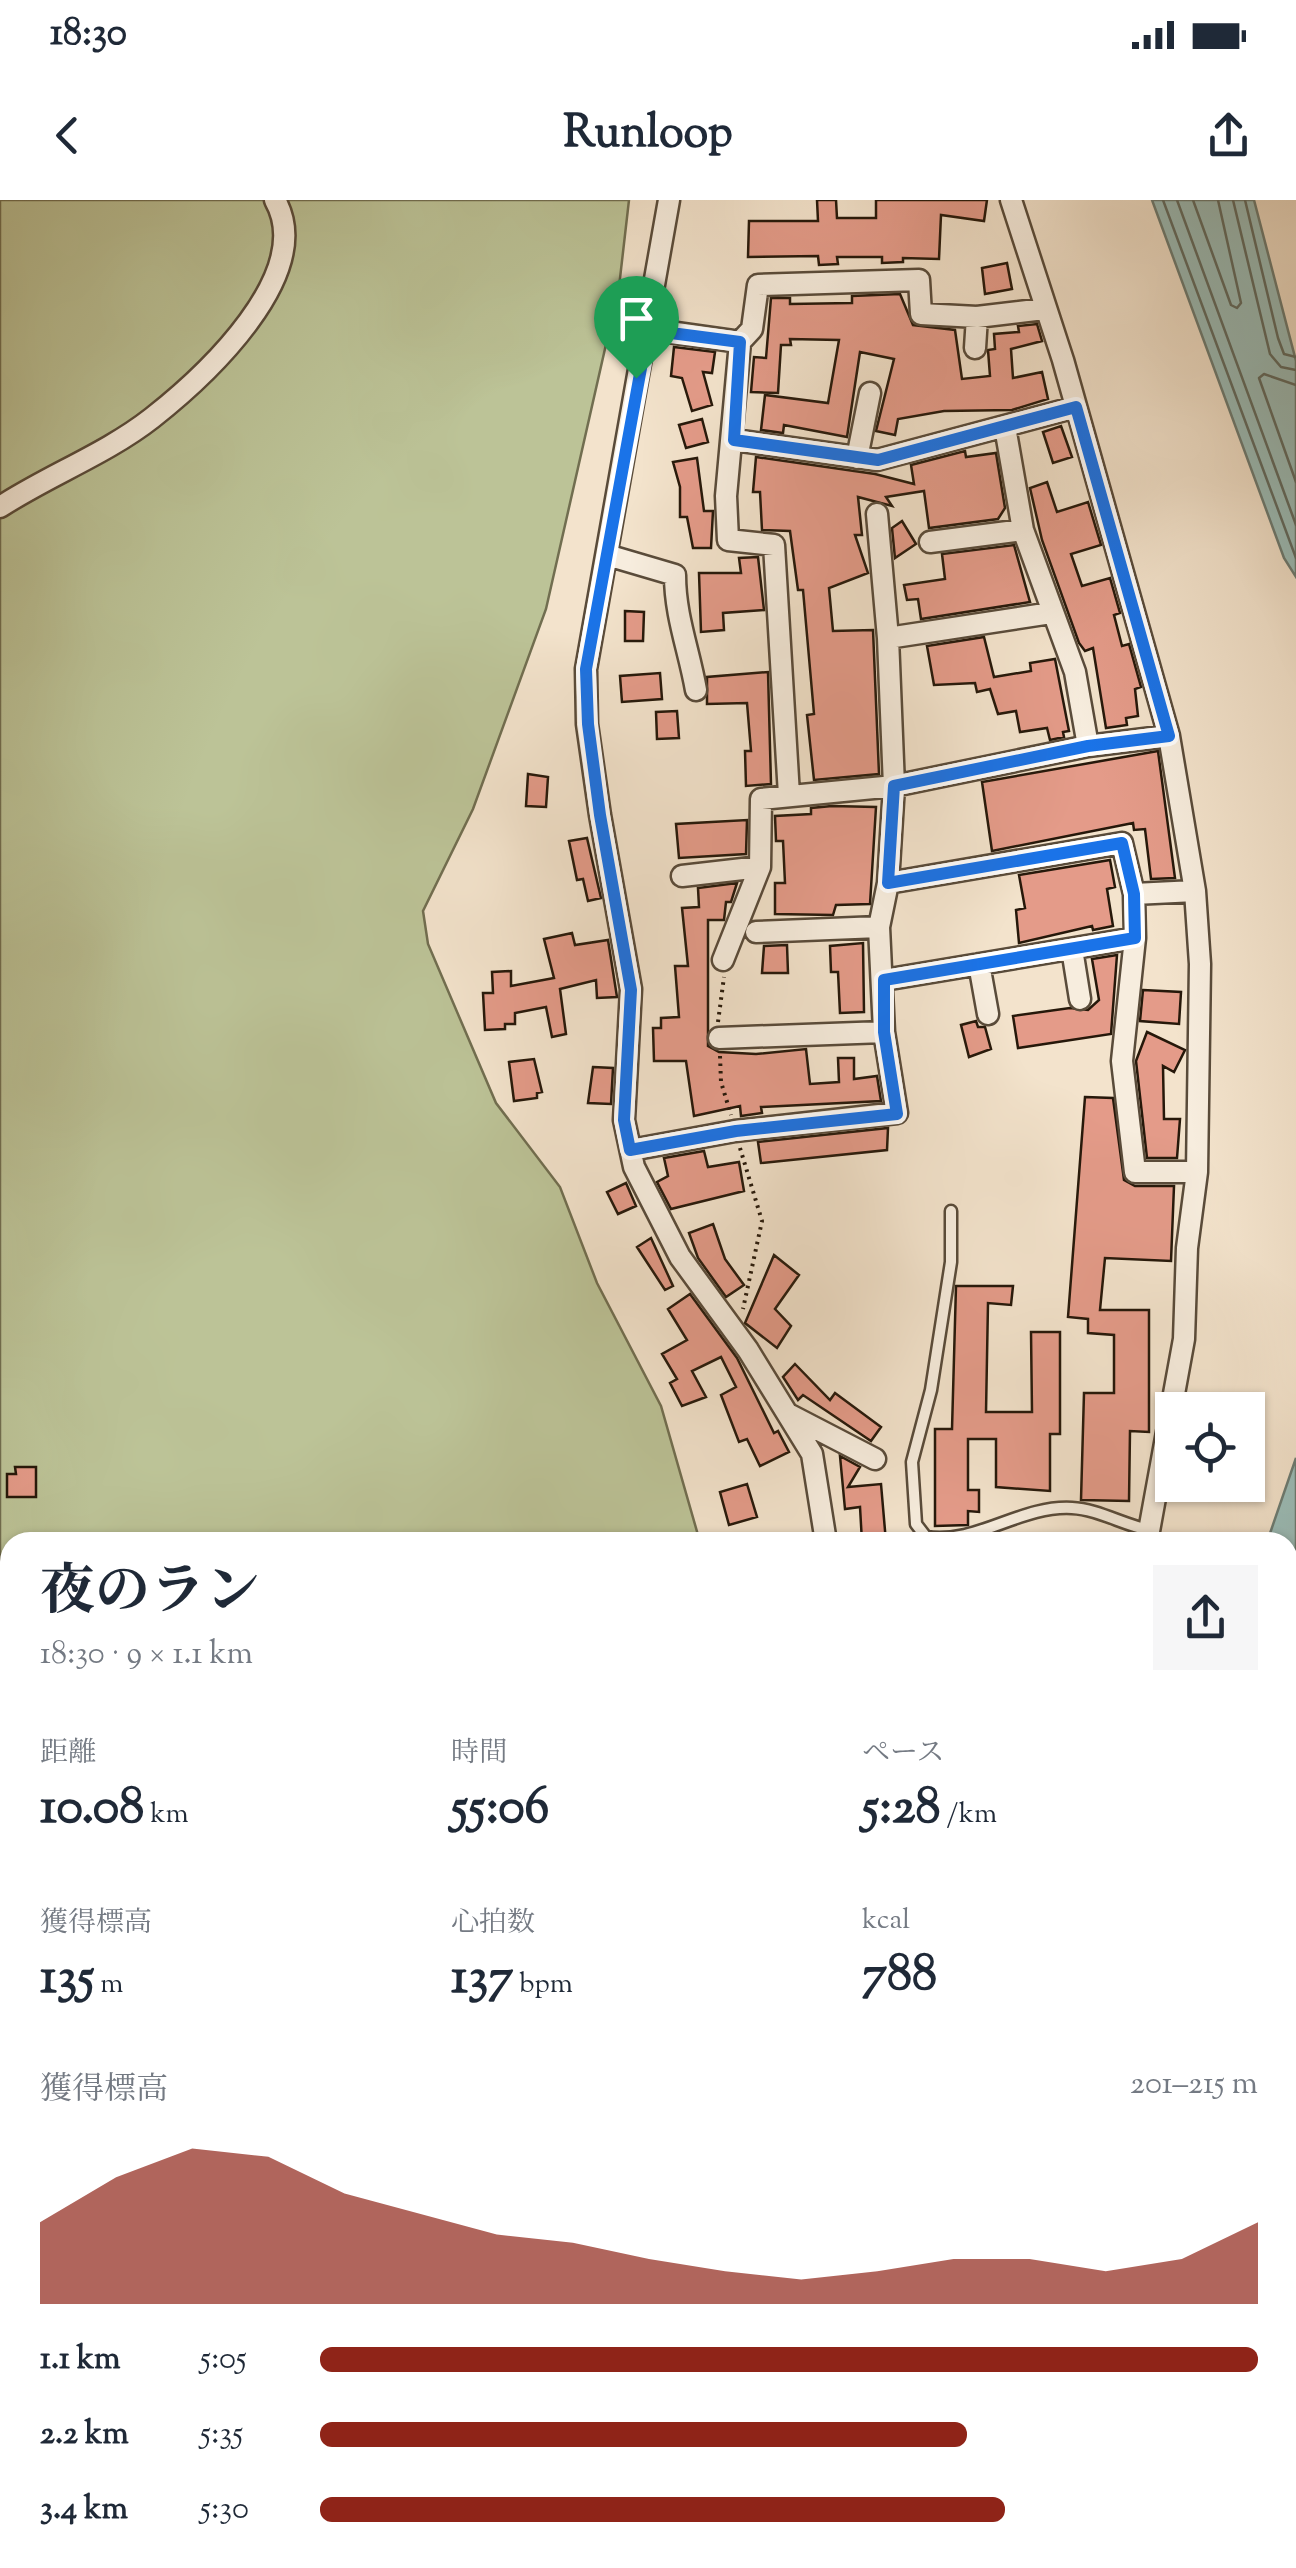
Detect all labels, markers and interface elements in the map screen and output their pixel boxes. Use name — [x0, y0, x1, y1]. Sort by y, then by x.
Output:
text: 18:30 — [50, 8, 127, 62]
text: Runloop — [563, 103, 733, 168]
icon: back — [40, 108, 95, 163]
icon: share — [1201, 108, 1256, 163]
pin — [594, 276, 679, 379]
icon: arrive — [609, 291, 664, 346]
map controls — [1155, 1392, 1265, 1502]
button: locate — [1155, 1392, 1265, 1502]
text: 夜のラン — [40, 1555, 260, 1634]
button: share — [1153, 1565, 1258, 1670]
text: 18:30 · 9 × 1.1 km — [40, 1632, 253, 1678]
text: 距離 — [40, 1734, 96, 1774]
text: 時間 — [451, 1734, 507, 1774]
text: ペース — [862, 1734, 945, 1774]
text: 10.08 — [40, 1774, 144, 1846]
text: 55:06 — [451, 1774, 549, 1846]
text: 5:28 — [862, 1774, 941, 1846]
text: km — [144, 1795, 189, 1835]
text: /km — [941, 1795, 997, 1835]
text: kcal — [862, 1901, 910, 1941]
text: 獲得標高 — [40, 1904, 152, 1944]
text: 心拍数 — [451, 1904, 535, 1944]
text: 788 — [862, 1941, 937, 2013]
text: 135 — [40, 1944, 94, 2016]
text: 137 — [451, 1944, 513, 2016]
text: m — [94, 1965, 123, 2005]
text: bpm — [513, 1965, 573, 2005]
text: 201–215 m — [1130, 2062, 1258, 2108]
text: 獲得標高 — [40, 2068, 168, 2114]
text: 1.1 km — [40, 2337, 121, 2383]
text: 5:05 — [200, 2337, 247, 2383]
text: 2.2 km — [40, 2412, 129, 2458]
text: 5:35 — [200, 2412, 243, 2458]
text: 3.4 km — [40, 2487, 128, 2533]
text: 5:30 — [200, 2487, 249, 2533]

